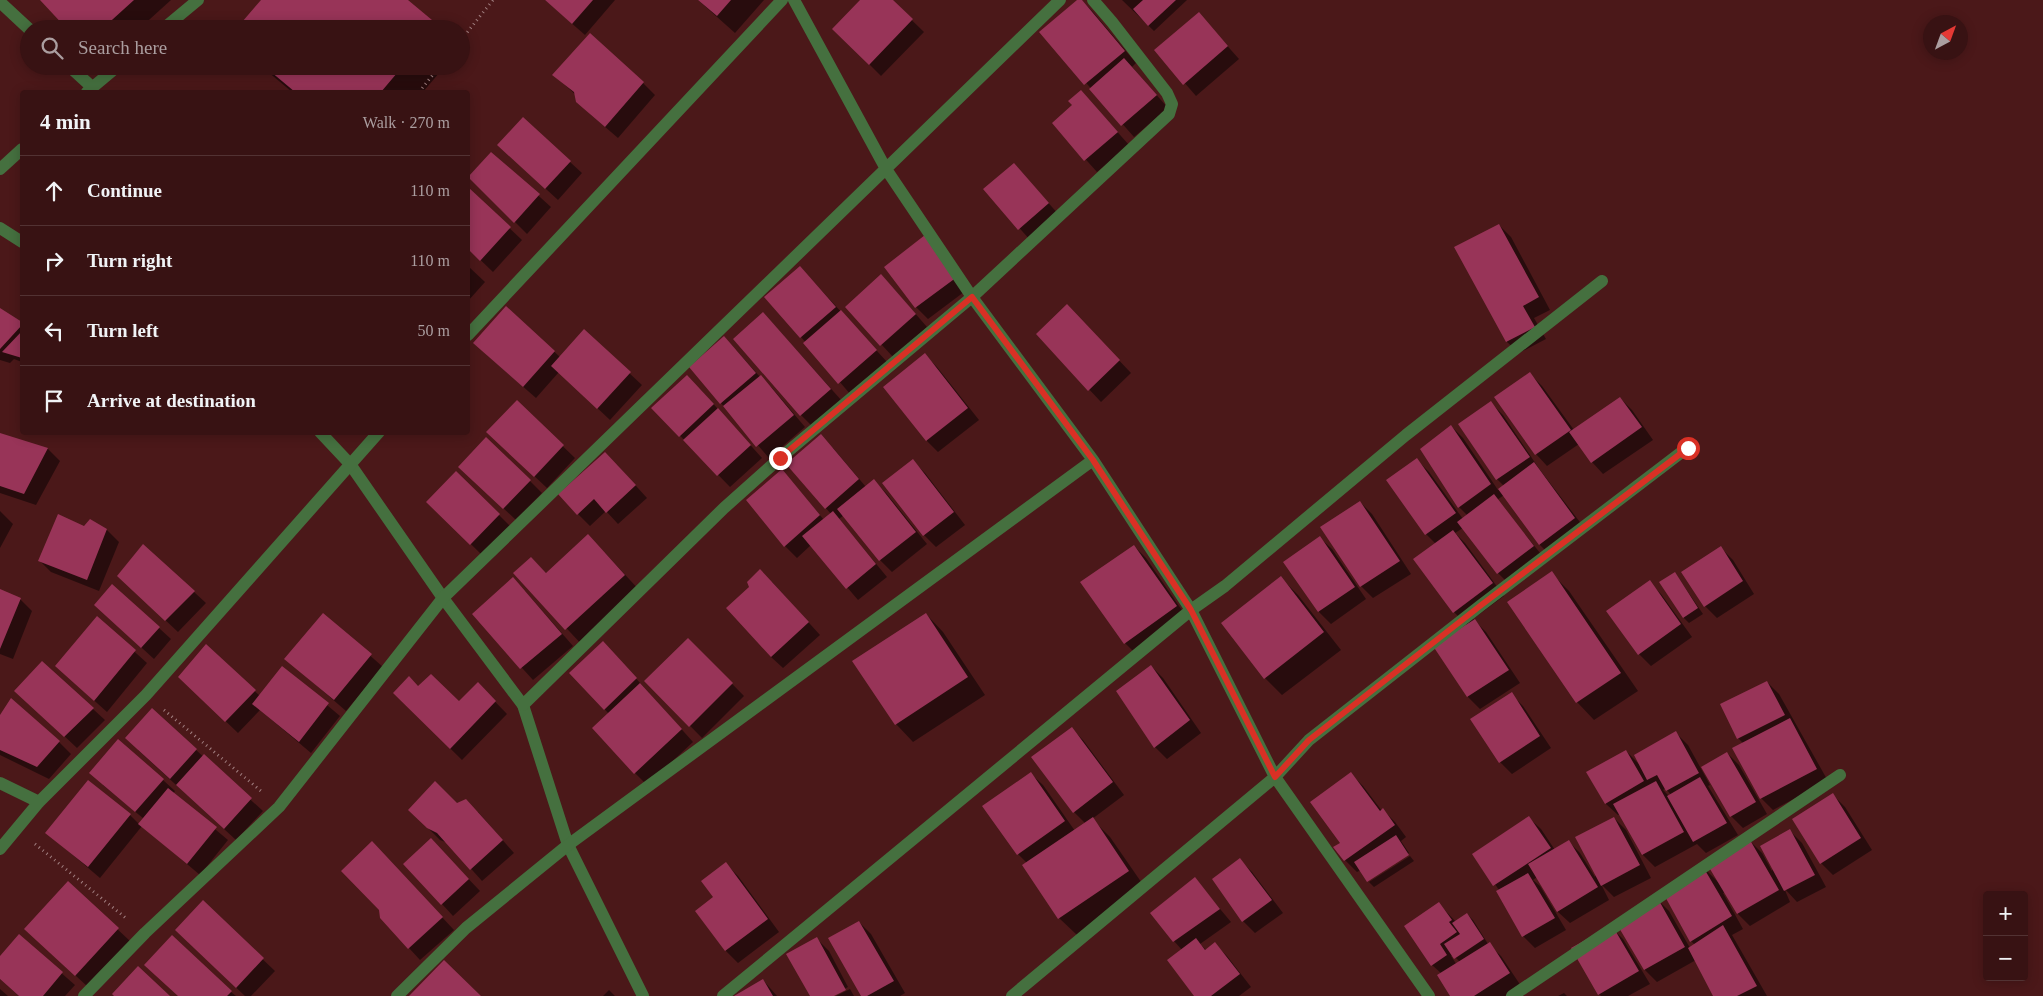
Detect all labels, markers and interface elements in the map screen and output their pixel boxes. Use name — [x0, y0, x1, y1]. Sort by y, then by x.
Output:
north arrow — [1923, 15, 1968, 60]
search box — [20, 20, 470, 75]
icon: search — [38, 34, 66, 62]
text: Search here — [78, 37, 167, 58]
text: 4 min — [40, 110, 91, 134]
text: Walk · 270 m — [363, 114, 450, 131]
icon: ahead — [40, 177, 68, 205]
text: Continue — [87, 180, 162, 201]
text: 110 m — [410, 182, 450, 199]
icon: right — [40, 247, 68, 275]
text: Turn right — [87, 250, 172, 271]
text: 110 m — [410, 252, 450, 269]
icon: left — [40, 317, 68, 345]
text: Turn left — [87, 320, 159, 341]
text: 50 m — [418, 322, 450, 339]
icon: arrive — [40, 387, 68, 415]
text: Arrive at destination — [87, 390, 256, 411]
route start — [1677, 437, 1700, 460]
route end — [769, 447, 792, 470]
map controls — [1983, 891, 2028, 981]
button: + — [1983, 891, 2028, 936]
button: − — [1983, 936, 2028, 981]

